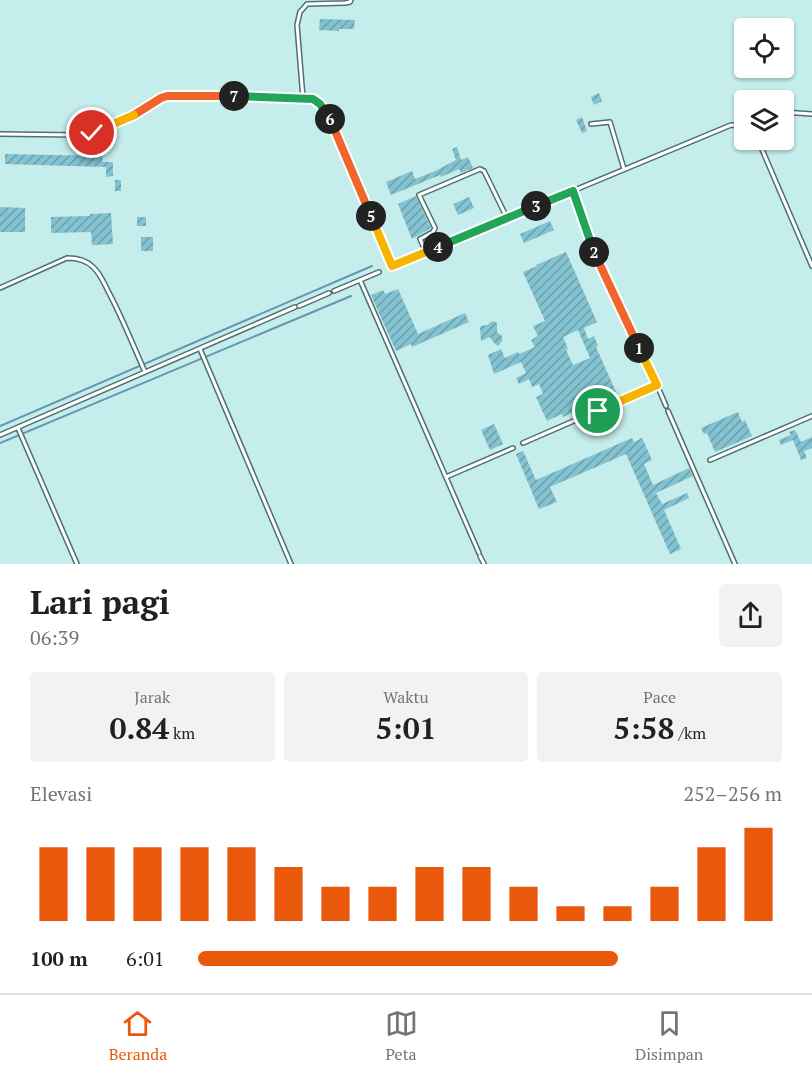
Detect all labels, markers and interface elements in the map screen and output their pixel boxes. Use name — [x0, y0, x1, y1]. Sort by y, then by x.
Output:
map controls — [734, 18, 794, 150]
button: locate — [734, 18, 794, 78]
pin: 7 — [219, 81, 249, 111]
text: 7 — [229, 85, 239, 107]
button: layers — [734, 90, 794, 150]
pin: 6 — [315, 104, 345, 134]
pin — [66, 107, 117, 158]
text: 6 — [325, 108, 335, 130]
icon: check — [75, 116, 108, 149]
pin: 3 — [521, 191, 551, 221]
text: 3 — [531, 195, 541, 217]
pin: 5 — [356, 201, 386, 231]
text: 5 — [366, 205, 376, 227]
pin: 4 — [423, 232, 453, 262]
text: 4 — [433, 236, 443, 258]
pin: 2 — [579, 237, 609, 267]
text: 2 — [589, 241, 599, 263]
pin: 1 — [624, 333, 654, 363]
text: 1 — [634, 337, 644, 359]
pin — [572, 385, 623, 436]
icon: arrive — [581, 394, 614, 427]
text: Lari pagi — [30, 580, 170, 623]
button: share — [719, 584, 782, 647]
text: 06:39 — [30, 624, 79, 651]
text: Jarak — [134, 686, 170, 708]
text: Waktu — [383, 686, 429, 708]
text: Pace — [643, 686, 676, 708]
text: 0.84 — [109, 708, 169, 748]
text: 5:01 — [375, 708, 437, 748]
text: 5:58 — [613, 708, 675, 748]
text: km — [169, 722, 195, 744]
text: /km — [675, 722, 706, 744]
text: Elevasi — [30, 780, 92, 807]
text: 252–256 m — [683, 780, 782, 807]
text: 100 m — [30, 945, 88, 972]
text: 6:01 — [126, 945, 165, 972]
tab: Beranda — [109, 1007, 167, 1065]
tab: Peta — [385, 1007, 418, 1065]
tab: Disimpan — [635, 1007, 703, 1065]

